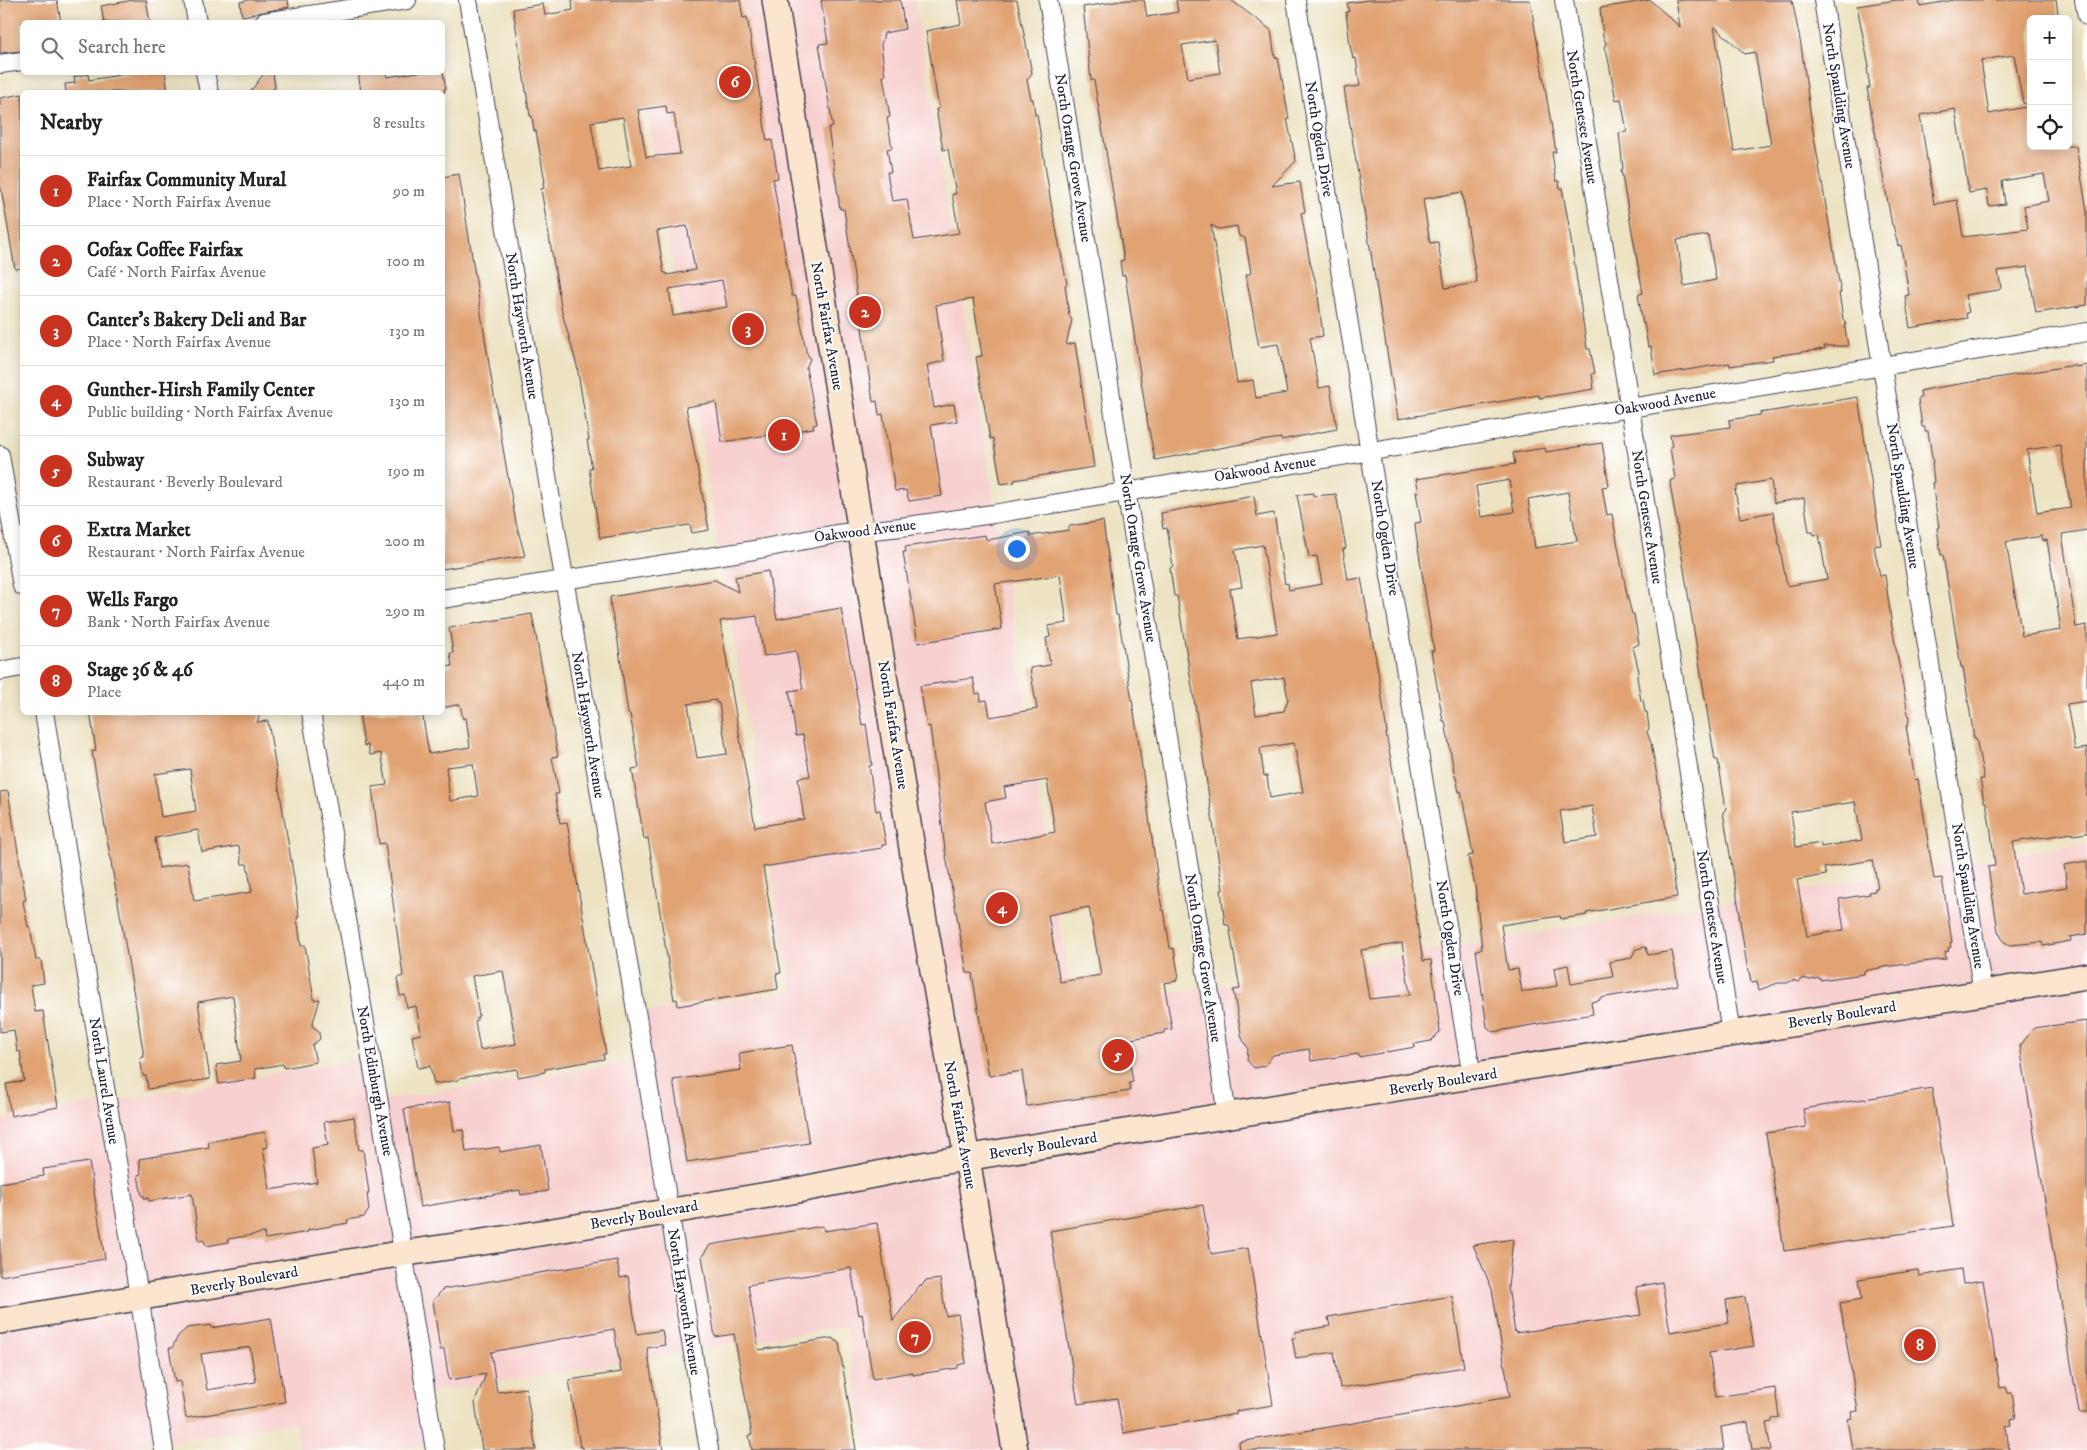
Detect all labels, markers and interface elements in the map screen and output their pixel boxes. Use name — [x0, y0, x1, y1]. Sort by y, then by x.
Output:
map controls — [2027, 15, 2072, 150]
button: + — [2027, 15, 2072, 60]
search box — [20, 20, 445, 75]
street label: North Spaulding Avenue — [1818, 22, 1860, 170]
icon: search — [38, 34, 66, 62]
text: Search here — [78, 36, 166, 59]
street label: North Genesee Avenue — [1562, 49, 1602, 185]
button: − — [2027, 60, 2072, 105]
pin: 6 — [719, 63, 751, 101]
street label: North Orange Grove Avenue — [1050, 72, 1096, 244]
street label: North Ogden Drive — [1300, 80, 1338, 198]
button: locate — [2027, 105, 2072, 150]
text: Nearby — [40, 110, 102, 136]
text: 8 results — [373, 113, 425, 133]
text: Fairfax Community Mural — [87, 169, 286, 192]
text: 1 — [53, 181, 59, 201]
text: 90 m — [393, 181, 425, 201]
text: Place · North Fairfax Avenue — [87, 192, 271, 212]
text: Cofax Coffee Fairfax — [87, 239, 243, 262]
text: 2 — [52, 251, 60, 271]
text: 100 m — [387, 251, 425, 271]
street label: North Hayworth Avenue — [501, 251, 543, 401]
street label: North Fairfax Avenue — [806, 260, 848, 392]
text: Café · North Fairfax Avenue — [87, 262, 266, 282]
pin: 2 — [849, 293, 881, 331]
text: Canter's Bakery Deli and Bar — [87, 309, 306, 332]
pin: 3 — [732, 310, 764, 348]
text: 3 — [53, 321, 59, 341]
text: 130 m — [389, 321, 425, 341]
text: Place · North Fairfax Avenue — [87, 332, 271, 352]
text: Gunther-Hirsh Family Center — [87, 379, 314, 402]
street label: Oakwood Avenue — [1613, 384, 1717, 420]
text: 4 — [51, 391, 61, 411]
text: 130 m — [389, 391, 425, 411]
text: Public building · North Fairfax Avenue — [87, 402, 333, 422]
pin: 1 — [768, 416, 800, 454]
street label: North Spaulding Avenue — [1882, 422, 1924, 570]
text: Subway — [87, 449, 144, 472]
street label: North Genesee Avenue — [1627, 449, 1667, 585]
street label: Oakwood Avenue — [1213, 452, 1317, 486]
text: 5 — [52, 461, 60, 481]
text: 190 m — [387, 461, 425, 481]
text: Restaurant · Beverly Boulevard — [87, 472, 283, 492]
street label: North Orange Grove Avenue — [1115, 472, 1161, 644]
street label: North Ogden Drive — [1366, 479, 1404, 597]
street label: Oakwood Avenue — [813, 515, 917, 547]
text: Extra Market — [87, 519, 191, 542]
text: 6 — [52, 531, 60, 551]
text: 200 m — [384, 531, 425, 551]
your location — [1004, 536, 1030, 562]
text: Restaurant · North Fairfax Avenue — [87, 542, 305, 562]
text: Wells Fargo — [87, 589, 178, 612]
text: 7 — [52, 601, 60, 621]
text: 290 m — [385, 601, 425, 621]
text: Bank · North Fairfax Avenue — [87, 612, 270, 632]
street label: North Hayworth Avenue — [567, 650, 609, 800]
text: Stage 36 & 46 — [87, 659, 193, 682]
street label: North Fairfax Avenue — [873, 659, 913, 791]
text: 8 — [52, 671, 60, 691]
text: 440 m — [383, 671, 425, 691]
text: Place — [87, 682, 121, 702]
street label: North Spaulding Avenue — [1947, 822, 1989, 970]
street label: North Genesee Avenue — [1692, 849, 1732, 985]
street label: North Orange Grove Avenue — [1180, 872, 1226, 1044]
street label: North Ogden Drive — [1431, 879, 1469, 997]
pin: 4 — [986, 889, 1018, 927]
street label: Beverly Boulevard — [1787, 997, 1898, 1033]
street label: North Edinburgh Avenue — [352, 1004, 398, 1158]
street label: North Laurel Avenue — [85, 1016, 123, 1146]
pin: 5 — [1102, 1036, 1134, 1074]
street label: North Fairfax Avenue — [939, 1059, 981, 1191]
street label: Beverly Boulevard — [1388, 1064, 1499, 1100]
street label: Beverly Boulevard — [988, 1128, 1099, 1164]
street label: Beverly Boulevard — [589, 1196, 700, 1234]
street label: North Hayworth Avenue — [663, 1227, 705, 1377]
street label: Beverly Boulevard — [189, 1262, 300, 1300]
pin: 7 — [899, 1318, 931, 1356]
pin: 8 — [1904, 1326, 1936, 1364]

